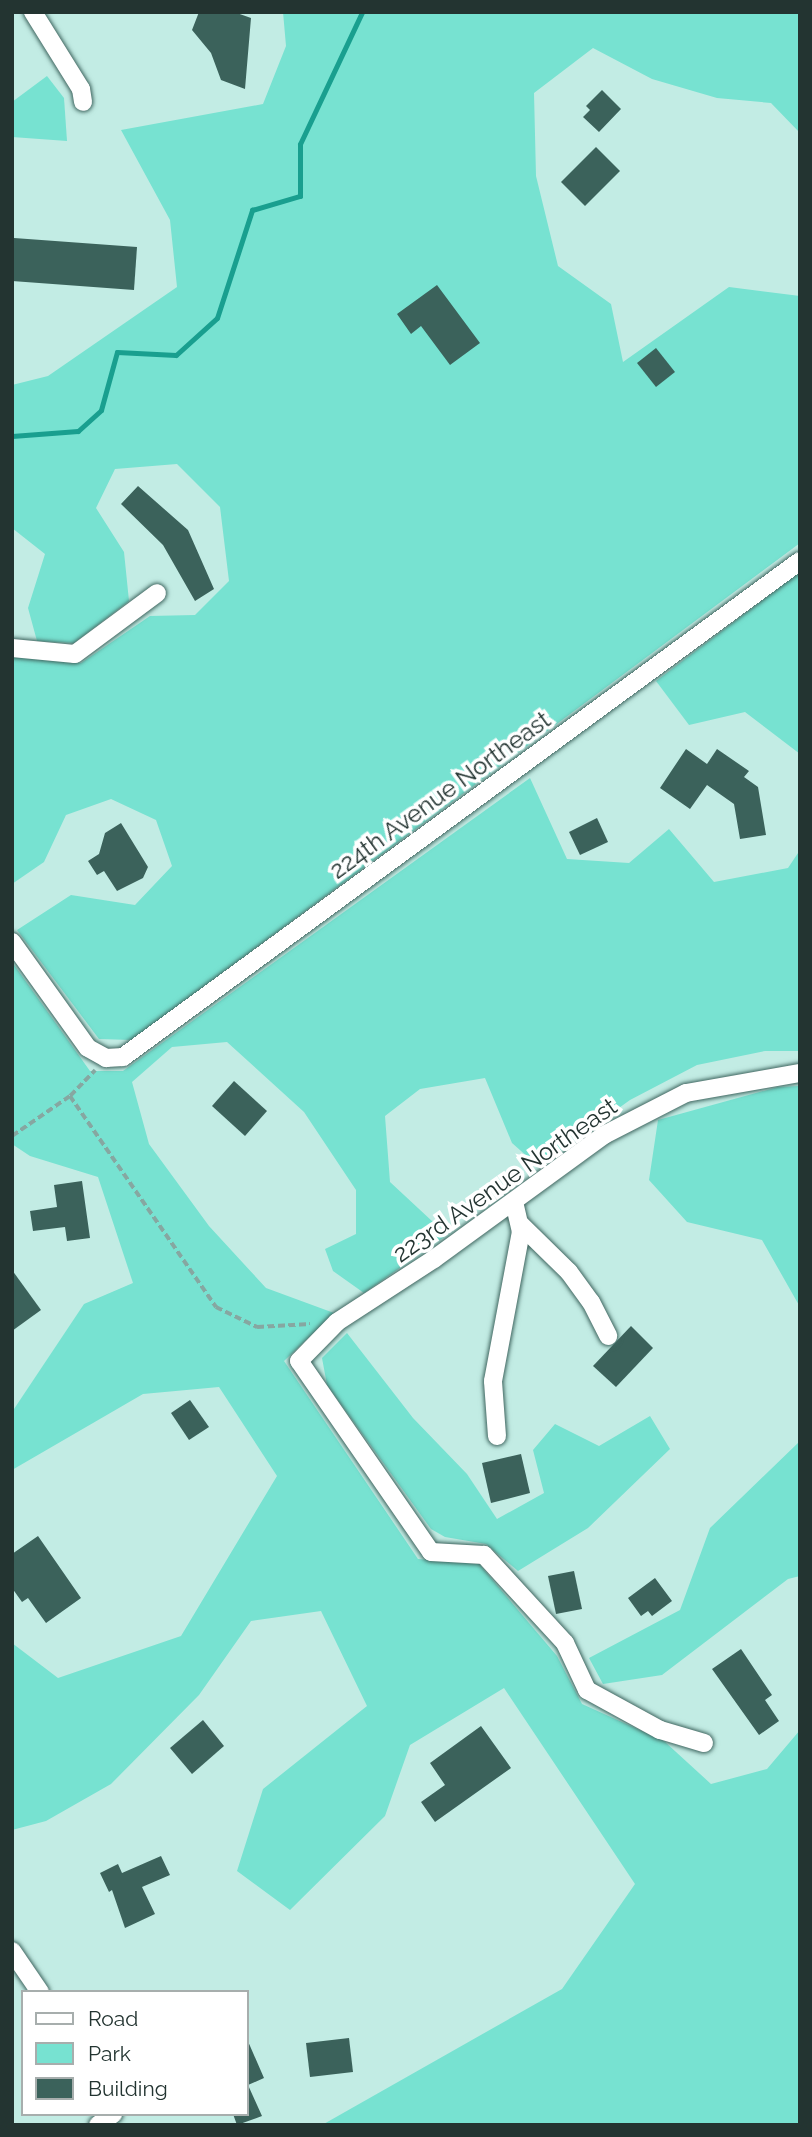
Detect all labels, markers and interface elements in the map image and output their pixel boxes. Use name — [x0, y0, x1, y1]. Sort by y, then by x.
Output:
street label: 224th Avenue Northeast — [324, 705, 556, 885]
street label: 223rd Avenue Northeast — [387, 1092, 623, 1268]
legend — [21, 1990, 248, 2116]
text: Road — [88, 2006, 138, 2031]
text: Park — [88, 2041, 131, 2066]
text: Building — [88, 2076, 168, 2101]

